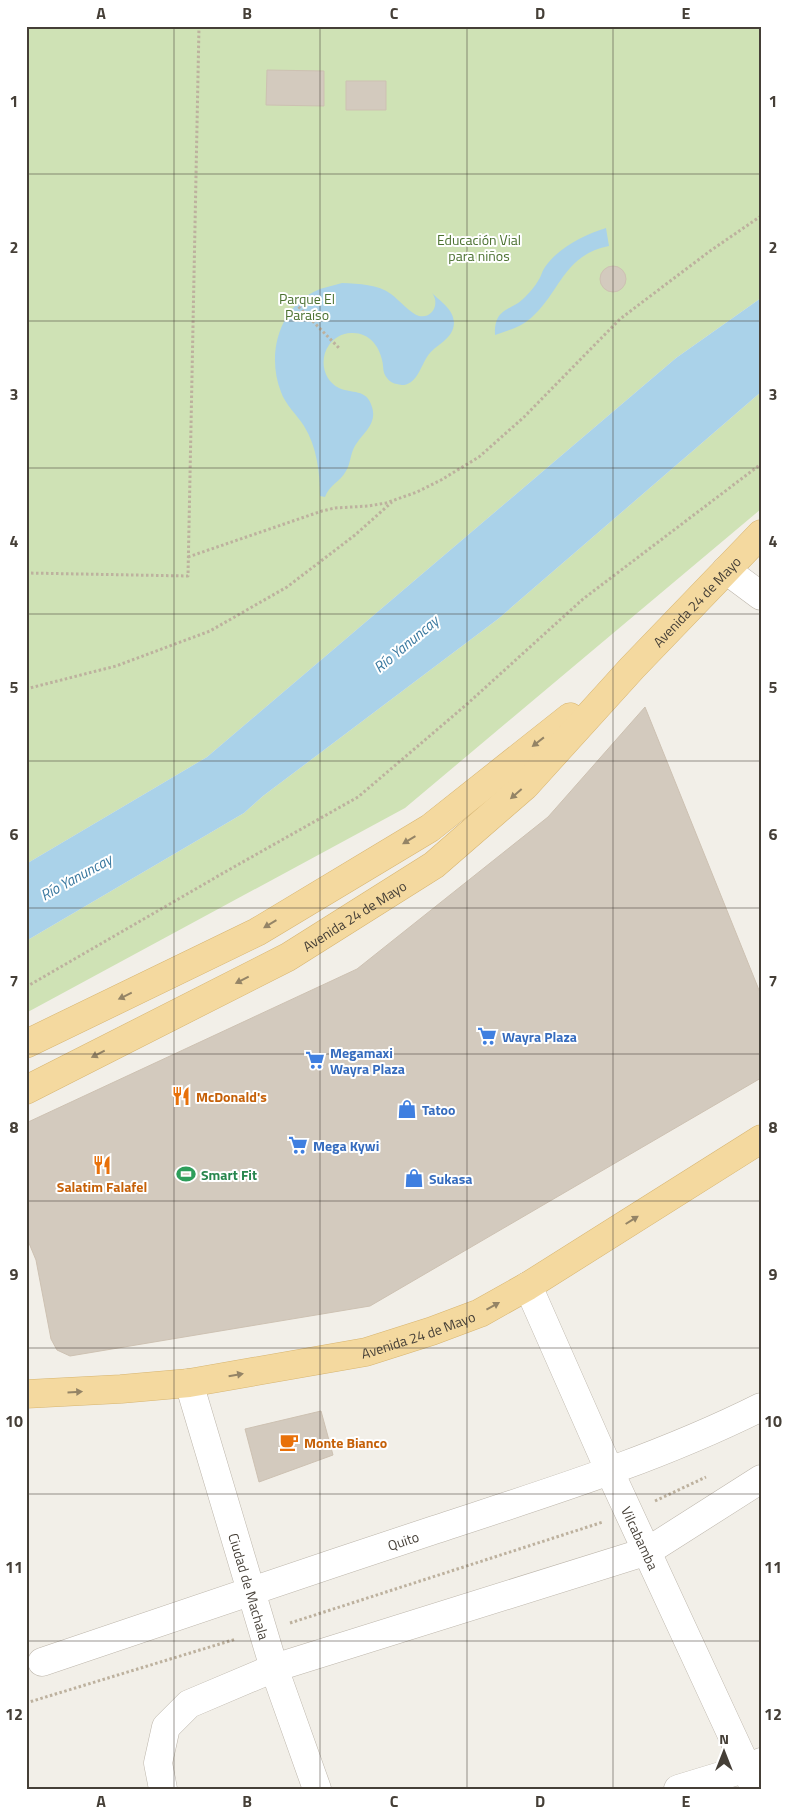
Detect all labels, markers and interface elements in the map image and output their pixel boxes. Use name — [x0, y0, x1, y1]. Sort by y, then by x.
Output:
text: A — [96, 1, 106, 25]
text: B — [242, 1, 252, 25]
text: C — [390, 1, 399, 25]
text: D — [535, 1, 545, 25]
text: E — [682, 1, 691, 25]
text: 1 — [10, 89, 18, 113]
text: 1 — [769, 89, 777, 113]
park label: Educación Vial para niños — [437, 229, 521, 266]
text: 2 — [10, 235, 18, 259]
text: 2 — [769, 235, 777, 259]
park label: Parque El Paraíso — [279, 288, 335, 325]
text: 3 — [10, 382, 18, 406]
text: 3 — [769, 382, 777, 406]
text: 4 — [10, 529, 19, 553]
text: 4 — [769, 529, 778, 553]
street label: Avenida 24 de Mayo — [648, 551, 745, 651]
water label: Río Yanuncay — [368, 608, 445, 678]
text: 5 — [10, 675, 19, 699]
text: 5 — [769, 675, 778, 699]
one-way arrow — [532, 737, 545, 747]
one-way arrow — [510, 788, 522, 800]
text: 6 — [10, 822, 19, 846]
text: 6 — [769, 822, 778, 846]
one-way arrow — [403, 836, 416, 845]
water label: Río Yanuncay — [36, 847, 118, 906]
street label: Avenida 24 de Mayo — [298, 875, 410, 956]
one-way arrow — [263, 919, 276, 928]
text: 7 — [10, 969, 18, 993]
text: 7 — [769, 969, 777, 993]
one-way arrow — [235, 976, 249, 984]
one-way arrow — [117, 992, 132, 1000]
supermarket icon: Wayra Plaza — [476, 1025, 498, 1047]
place label: Wayra Plaza — [502, 1026, 577, 1047]
place label: Megamaxi Wayra Plaza — [330, 1042, 405, 1079]
supermarket icon: Megamaxi Wayra Plaza — [304, 1049, 326, 1071]
one-way arrow — [90, 1050, 105, 1058]
restaurant icon: McDonald's — [170, 1085, 192, 1107]
place label: McDonald's — [196, 1086, 267, 1107]
shop icon: Tatoo — [396, 1098, 418, 1120]
place label: Tatoo — [422, 1099, 456, 1120]
text: 8 — [10, 1115, 19, 1139]
text: 8 — [769, 1115, 778, 1139]
supermarket icon: Mega Kywi — [287, 1134, 309, 1156]
place label: Mega Kywi — [313, 1135, 379, 1156]
restaurant icon: Salatim Falafel — [91, 1154, 113, 1176]
sports icon: Smart Fit — [175, 1163, 197, 1185]
place label: Smart Fit — [201, 1164, 257, 1185]
shop icon: Sukasa — [403, 1167, 425, 1189]
place label: Sukasa — [429, 1168, 472, 1189]
place label: Salatim Falafel — [57, 1176, 147, 1197]
one-way arrow — [625, 1216, 638, 1225]
text: 9 — [10, 1262, 19, 1286]
text: 9 — [769, 1262, 778, 1286]
one-way arrow — [487, 1301, 500, 1310]
street label: Avenida 24 de Mayo — [360, 1305, 478, 1363]
one-way arrow — [229, 1371, 244, 1379]
one-way arrow — [67, 1388, 83, 1396]
text: 10 — [5, 1409, 23, 1433]
text: 10 — [764, 1409, 782, 1433]
cafe icon: Monte Bianco — [278, 1431, 300, 1453]
place label: Monte Bianco — [304, 1432, 387, 1453]
street label: Vilcabamba — [617, 1503, 664, 1573]
street label: Quito — [384, 1525, 422, 1555]
street label: Ciudad de Machala — [224, 1530, 275, 1642]
text: 11 — [5, 1555, 23, 1579]
text: 11 — [764, 1555, 782, 1579]
text: 12 — [5, 1702, 23, 1726]
text: 12 — [764, 1702, 782, 1726]
north arrow — [700, 1728, 750, 1778]
text: N — [719, 1728, 729, 1749]
text: A — [96, 1789, 106, 1813]
text: B — [242, 1789, 252, 1813]
text: C — [390, 1789, 399, 1813]
text: D — [535, 1789, 545, 1813]
text: E — [682, 1789, 691, 1813]

